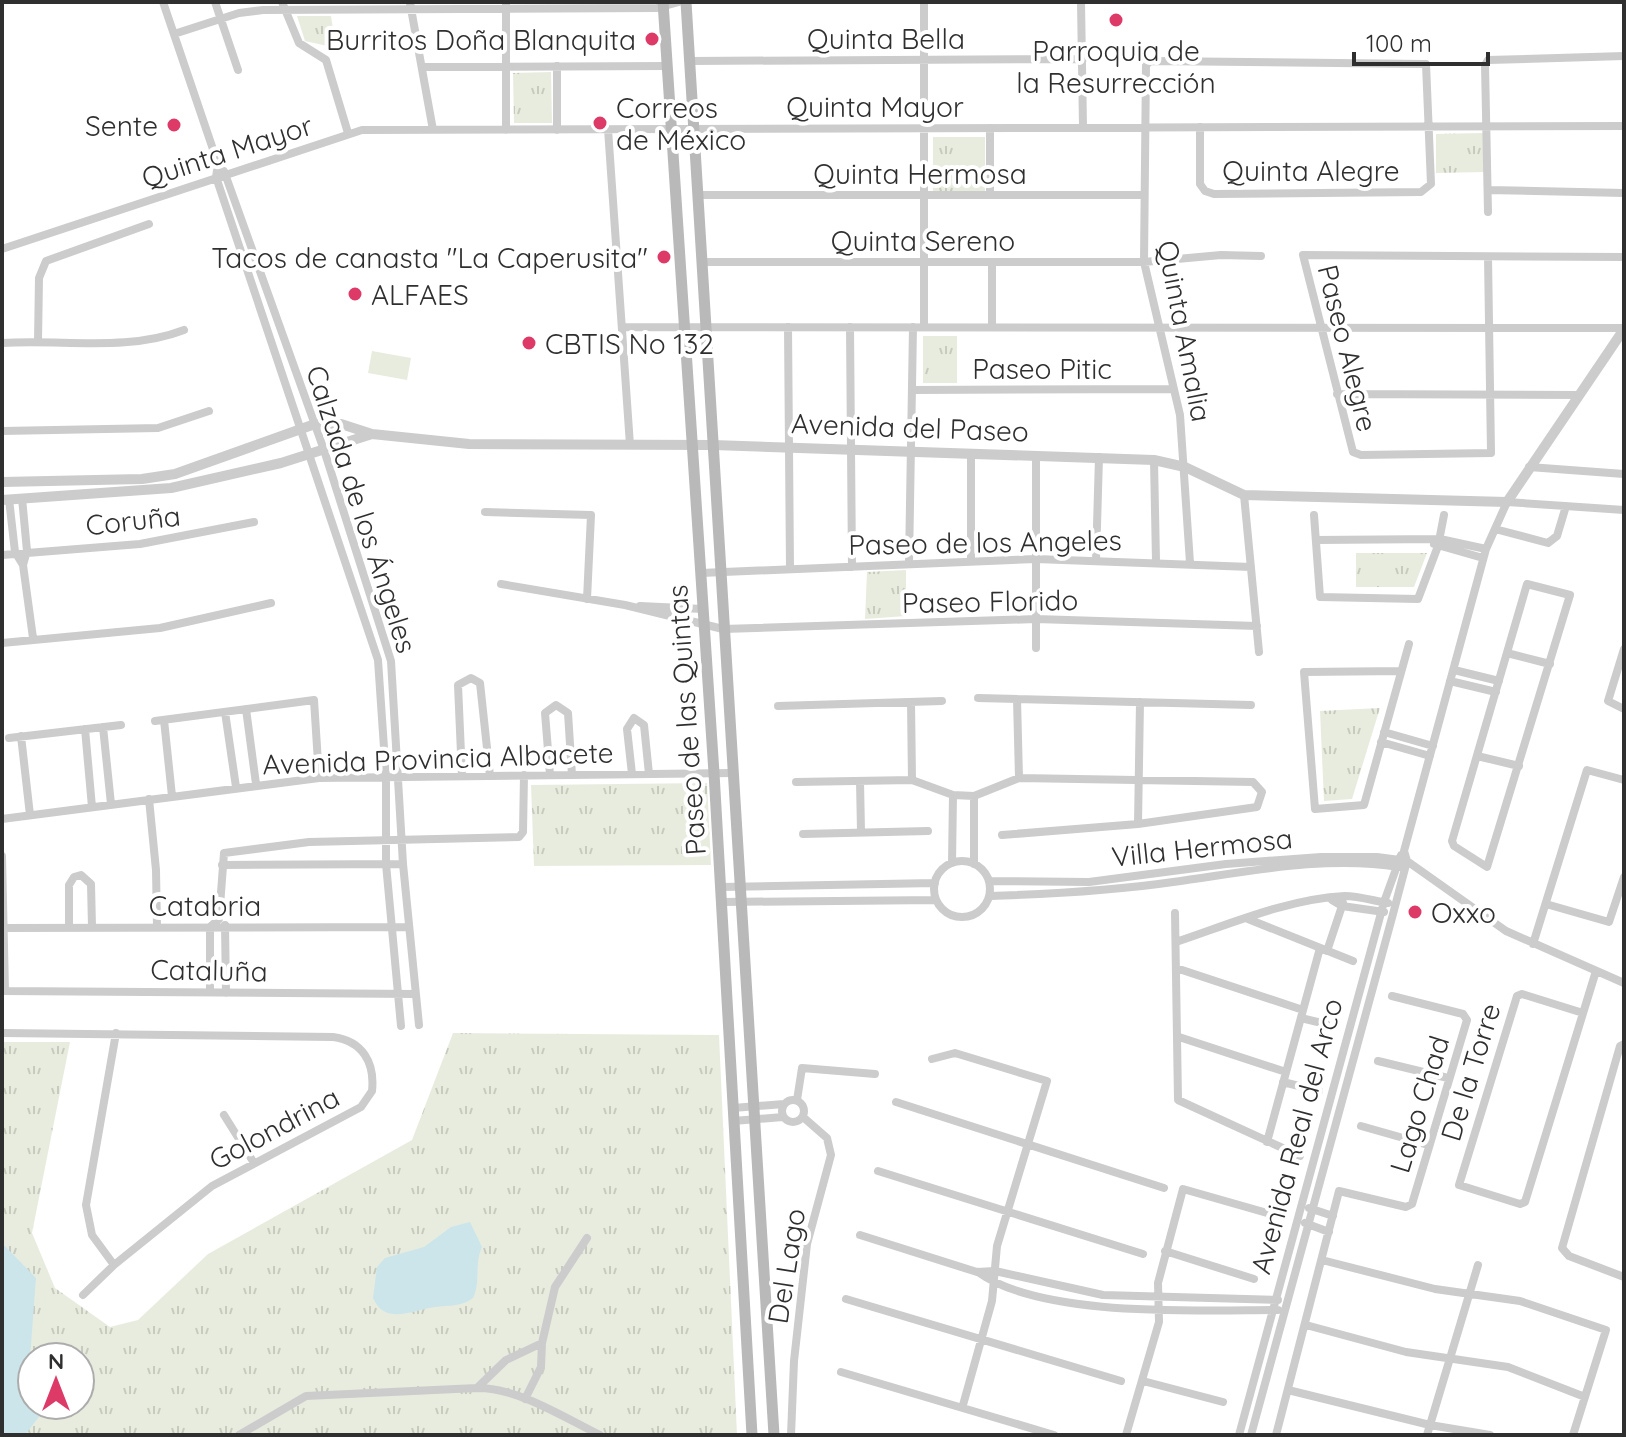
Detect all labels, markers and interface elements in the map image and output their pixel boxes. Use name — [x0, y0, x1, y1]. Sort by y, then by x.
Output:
marker: Parroquia de la Resurrección — [1107, 11, 1125, 29]
scale bar — [1354, 16, 1488, 66]
street label: Quinta Bella — [807, 21, 965, 56]
place label: Burritos Doña Blanquita — [326, 22, 636, 57]
text: 100 m — [1366, 28, 1432, 58]
marker: Burritos Doña Blanquita — [643, 30, 661, 48]
place label: Parroquia de la Resurrección — [1016, 33, 1216, 100]
street label: Quinta Mayor — [786, 89, 964, 124]
place label: Correos de México — [616, 90, 746, 157]
street label: Quinta Mayor — [137, 107, 317, 195]
place label: Sente — [85, 108, 158, 143]
marker: Correos de México — [591, 114, 609, 132]
marker: Sente — [165, 116, 183, 134]
street label: Quinta Alegre — [1222, 153, 1400, 188]
street label: Quinta Hermosa — [813, 156, 1027, 191]
street label: Quinta Sereno — [831, 223, 1015, 258]
street label: Quinta Amalia — [1150, 237, 1220, 425]
place label: Tacos de canasta "La Caperusita" — [211, 240, 648, 275]
marker: Tacos de canasta "La Caperusita" — [655, 248, 673, 266]
street label: Paseo Alegre — [1310, 261, 1386, 435]
place label: ALFAES — [371, 277, 469, 312]
marker: ALFAES — [346, 285, 364, 303]
place label: CBTIS No 132 — [545, 326, 714, 361]
marker: CBTIS No 132 — [520, 334, 538, 352]
street label: Paseo Pitic — [972, 351, 1112, 386]
street label: Calzada de los Ángeles — [299, 361, 425, 657]
street label: Avenida del Paseo — [791, 405, 1029, 449]
street label: Coruña — [84, 498, 182, 542]
street label: Paseo de los Angeles — [848, 522, 1122, 562]
street label: Paseo Florido — [901, 582, 1079, 620]
street label: Paseo de las Quintas — [659, 584, 713, 856]
street label: Avenida Provincia Albacete — [262, 734, 614, 782]
street label: Villa Hermosa — [1110, 820, 1294, 874]
street label: Catabria — [149, 888, 261, 923]
place label: Oxxo — [1431, 895, 1496, 930]
marker: Oxxo — [1406, 903, 1424, 921]
street label: Cataluña — [150, 951, 268, 989]
street label: Avenida Real del Arco — [1242, 994, 1350, 1278]
street label: De la Torre — [1432, 999, 1508, 1145]
street label: Lago Chad — [1382, 1031, 1456, 1177]
street label: Golondrina — [203, 1079, 345, 1177]
street label: Del Lago — [760, 1206, 812, 1326]
north arrow — [16, 1341, 96, 1421]
text: N — [48, 1347, 64, 1375]

